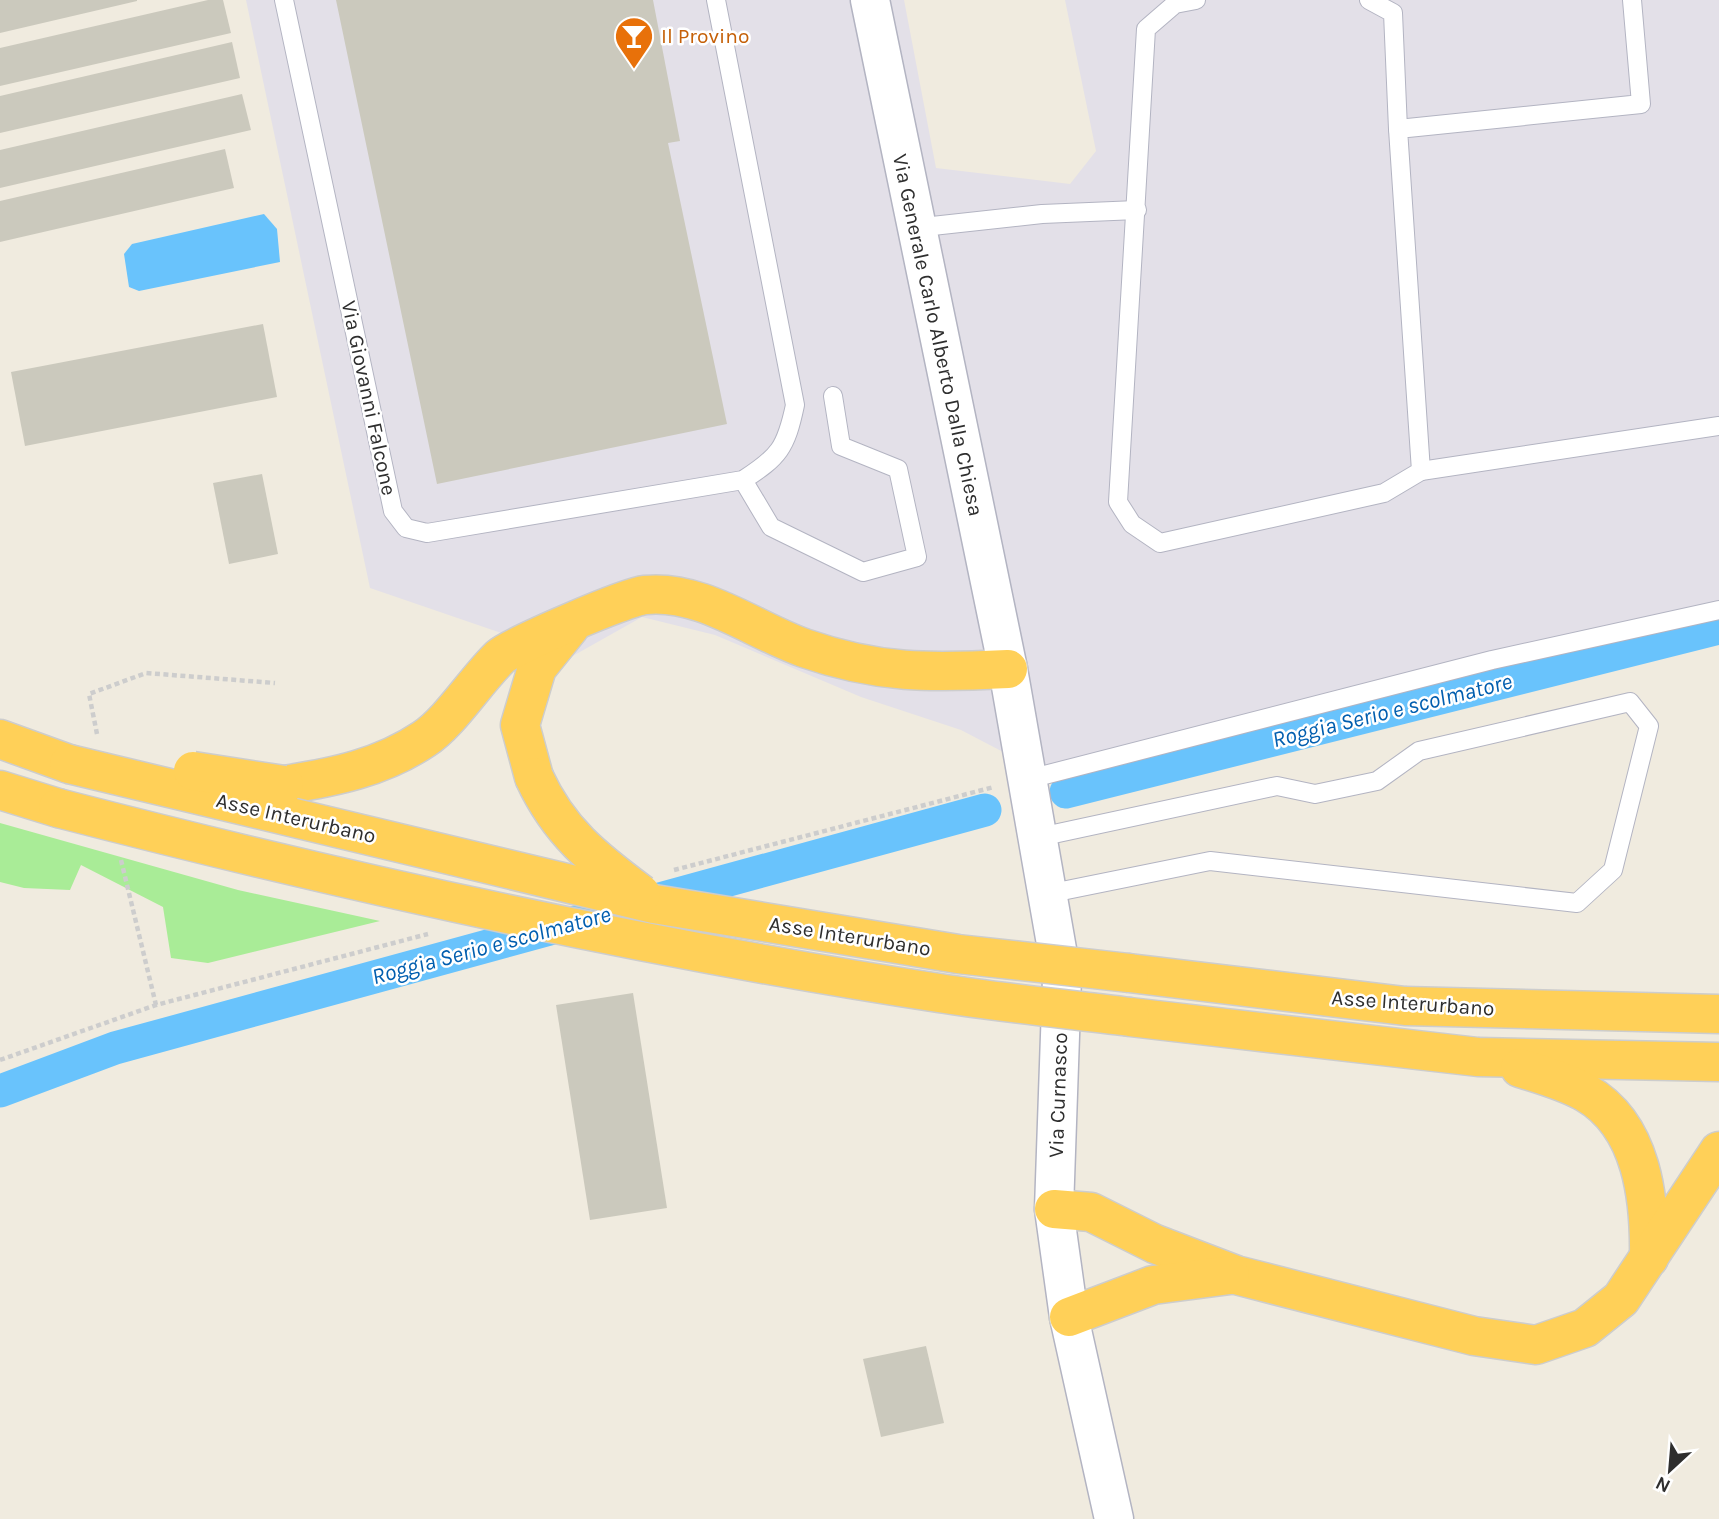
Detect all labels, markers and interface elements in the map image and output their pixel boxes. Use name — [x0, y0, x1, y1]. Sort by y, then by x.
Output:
bar icon: Il Provino — [613, 15, 655, 70]
place label: Il Provino — [661, 24, 749, 48]
street label: Via Generale Carlo Alberto Dalla Chiesa — [888, 152, 988, 518]
street label: Via Giovanni Falcone — [337, 299, 401, 497]
water label: Roggia Serio e scolmatore — [1269, 668, 1515, 753]
street label: Asse Interurbano — [214, 788, 378, 848]
water label: Roggia Serio e scolmatore — [369, 900, 614, 990]
street label: Asse Interurbano — [768, 911, 932, 961]
street label: Asse Interurbano — [1331, 985, 1495, 1021]
street label: Via Curnasco — [1044, 1032, 1072, 1158]
north arrow — [1635, 1435, 1705, 1505]
text: N — [1652, 1472, 1674, 1497]

